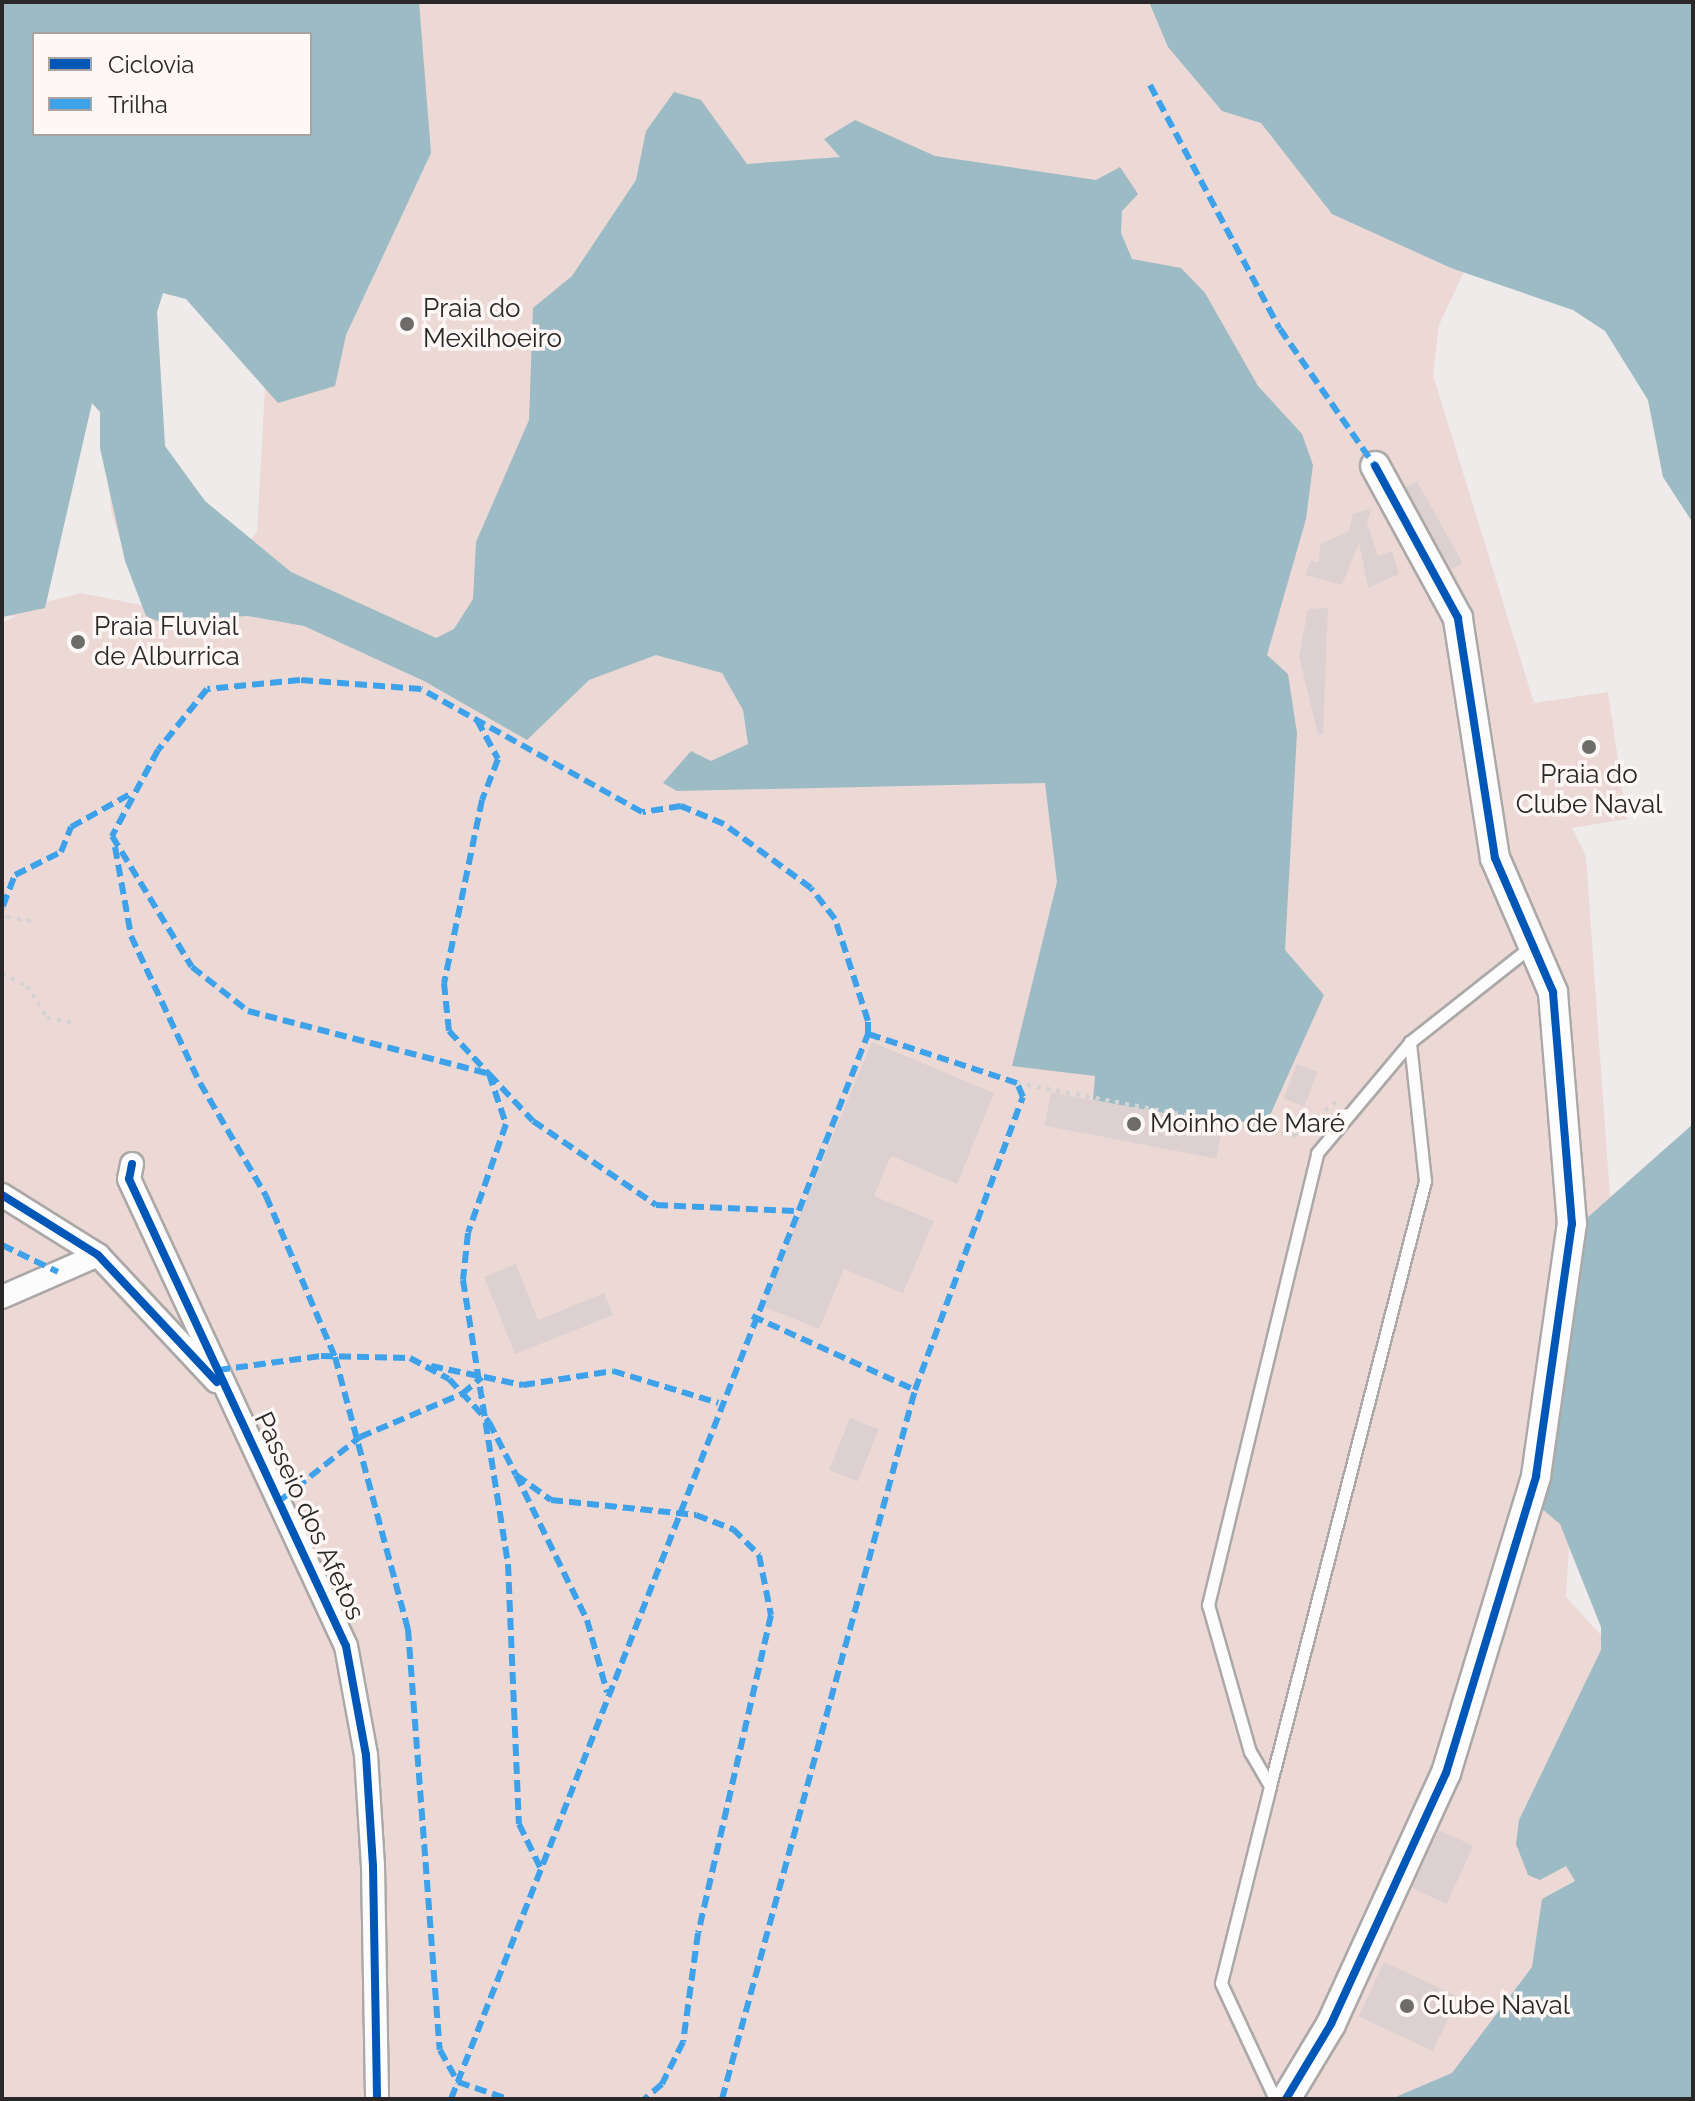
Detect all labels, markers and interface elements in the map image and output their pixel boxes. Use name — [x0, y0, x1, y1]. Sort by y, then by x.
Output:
legend — [32, 32, 312, 136]
text: Ciclovia — [108, 50, 194, 79]
text: Trilha — [108, 90, 168, 119]
place label: Praia do Mexilhoeiro — [423, 293, 562, 354]
marker: Praia do Mexilhoeiro — [398, 315, 416, 333]
place label: Praia Fluvial de Alburrica — [94, 611, 241, 672]
marker: Praia Fluvial de Alburrica — [69, 633, 87, 651]
marker: Praia do Clube Naval — [1580, 738, 1598, 756]
place label: Praia do Clube Naval — [1516, 759, 1662, 820]
place label: Moinho de Maré — [1150, 1108, 1345, 1140]
marker: Moinho de Maré — [1125, 1115, 1143, 1133]
street label: Passeio dos Afetos — [247, 1407, 371, 1625]
place label: Clube Naval — [1423, 1990, 1570, 2022]
marker: Clube Naval — [1398, 1997, 1416, 2015]

